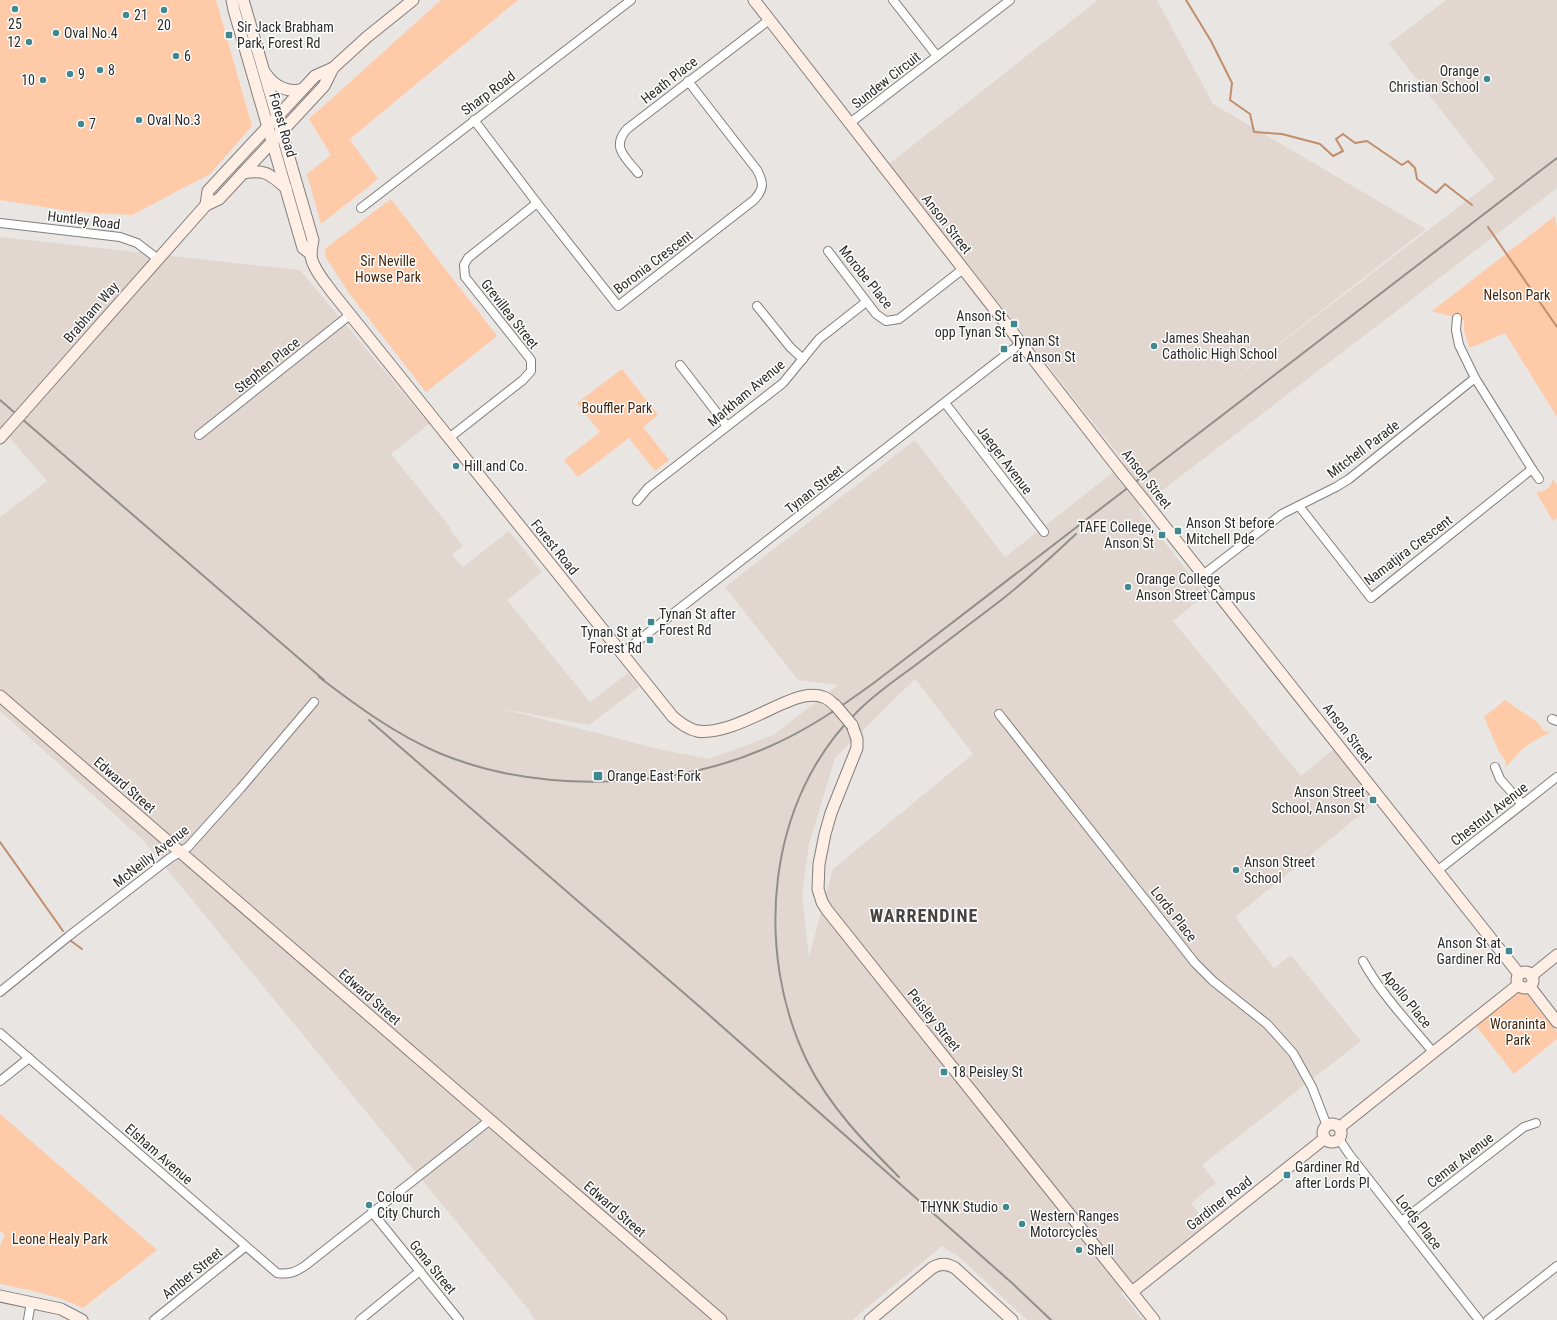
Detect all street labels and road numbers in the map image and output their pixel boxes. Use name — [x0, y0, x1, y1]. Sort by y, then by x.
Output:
street label: Sundew Circuit — [849, 48, 923, 112]
street label: Heath Place — [638, 53, 701, 107]
street label: Sharp Road — [458, 68, 518, 118]
street label: Forest Road — [266, 91, 300, 159]
street label: Anson Street — [919, 191, 975, 257]
street label: Huntley Road — [47, 208, 121, 232]
street label: Boronia Crescent — [610, 227, 696, 297]
street label: Morobe Place — [836, 242, 896, 312]
street label: Grevillea Street — [478, 276, 542, 352]
street label: Brabham Way — [60, 278, 122, 346]
street label: Stephen Place — [231, 334, 303, 396]
street label: Markham Avenue — [704, 356, 788, 430]
street label: Mitchell Parade — [1324, 416, 1402, 481]
street label: Jaeger Avenue — [974, 423, 1036, 498]
street label: Anson Street — [1119, 446, 1175, 512]
street label: Tynan Street — [782, 461, 846, 517]
street label: Namatjira Crescent — [1361, 512, 1455, 588]
street label: Forest Road — [528, 516, 582, 578]
street label: Anson Street — [1320, 700, 1376, 766]
street label: Edward Street — [91, 754, 159, 816]
street label: Chestnut Avenue — [1447, 779, 1531, 849]
street label: McNeilly Avenue — [110, 821, 192, 890]
street label: Lords Place — [1148, 883, 1201, 945]
street label: Edward Street — [336, 966, 404, 1028]
street label: Apollo Place — [1379, 967, 1435, 1031]
street label: Peisley Street — [904, 986, 964, 1054]
street label: Elsham Avenue — [122, 1120, 196, 1188]
street label: Cemar Avenue — [1424, 1129, 1497, 1191]
street label: Gardiner Road — [1183, 1173, 1255, 1233]
street label: Edward Street — [581, 1178, 649, 1240]
street label: Lords Place — [1393, 1191, 1446, 1253]
street label: Gona Street — [406, 1237, 460, 1297]
street label: Amber Street — [159, 1244, 225, 1302]

